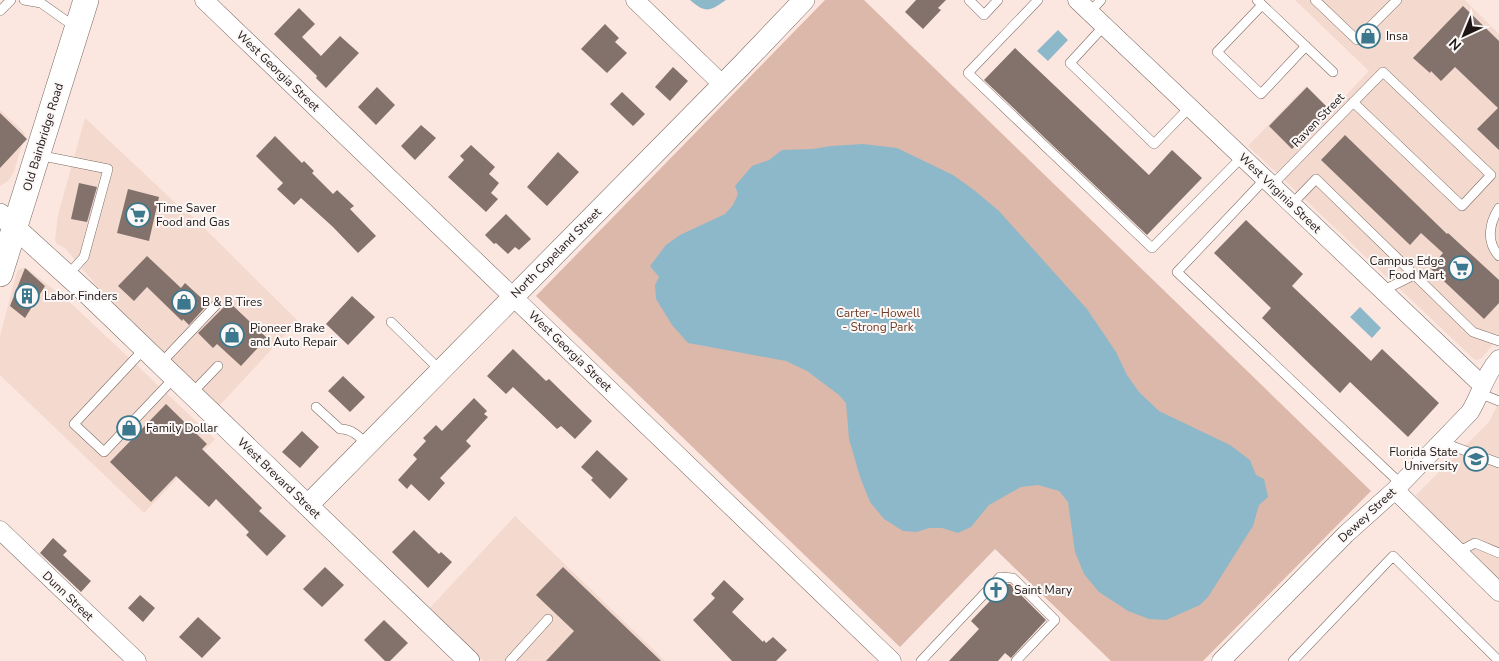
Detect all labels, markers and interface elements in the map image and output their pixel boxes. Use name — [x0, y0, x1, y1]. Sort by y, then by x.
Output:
north arrow — [1439, 10, 1489, 60]
shop icon: Insa — [1355, 23, 1381, 49]
street label: West Georgia Street — [233, 27, 324, 115]
place label: Insa — [1386, 28, 1408, 44]
text: N — [1445, 34, 1466, 54]
street label: Old Bainbridge Road — [19, 81, 67, 193]
street label: Raven Street — [1288, 89, 1348, 151]
street label: West Virginia Street — [1235, 149, 1325, 237]
place label: Time Saver Food and Gas — [156, 200, 230, 230]
supermarket icon: Time Saver Food and Gas — [125, 202, 151, 228]
street label: North Copeland Street — [507, 204, 605, 302]
place label: Campus Edge Food Mart — [1370, 253, 1445, 283]
supermarket icon: Campus Edge Food Mart — [1448, 255, 1474, 281]
building icon: Labor Finders — [14, 283, 40, 309]
place label: Labor Finders — [44, 288, 118, 304]
shop icon: B & B Tires — [171, 289, 197, 315]
place label: B & B Tires — [202, 294, 262, 310]
park label: Carter - Howell - Strong Park — [836, 305, 921, 335]
street label: West Georgia Street — [525, 307, 616, 395]
place label: Pioneer Brake and Auto Repair — [250, 320, 338, 350]
shop icon: Pioneer Brake and Auto Repair — [219, 322, 245, 348]
shop icon: Family Dollar — [116, 415, 142, 441]
place label: Family Dollar — [146, 420, 218, 436]
street label: West Brevard Street — [234, 434, 325, 523]
place label: Florida State University — [1389, 444, 1459, 474]
school or university icon: Florida State University — [1463, 446, 1489, 472]
street label: Dewey Street — [1335, 484, 1400, 546]
street label: Dunn Street — [39, 568, 98, 625]
church icon: Saint Mary — [983, 577, 1009, 603]
place label: Saint Mary — [1014, 582, 1073, 598]

